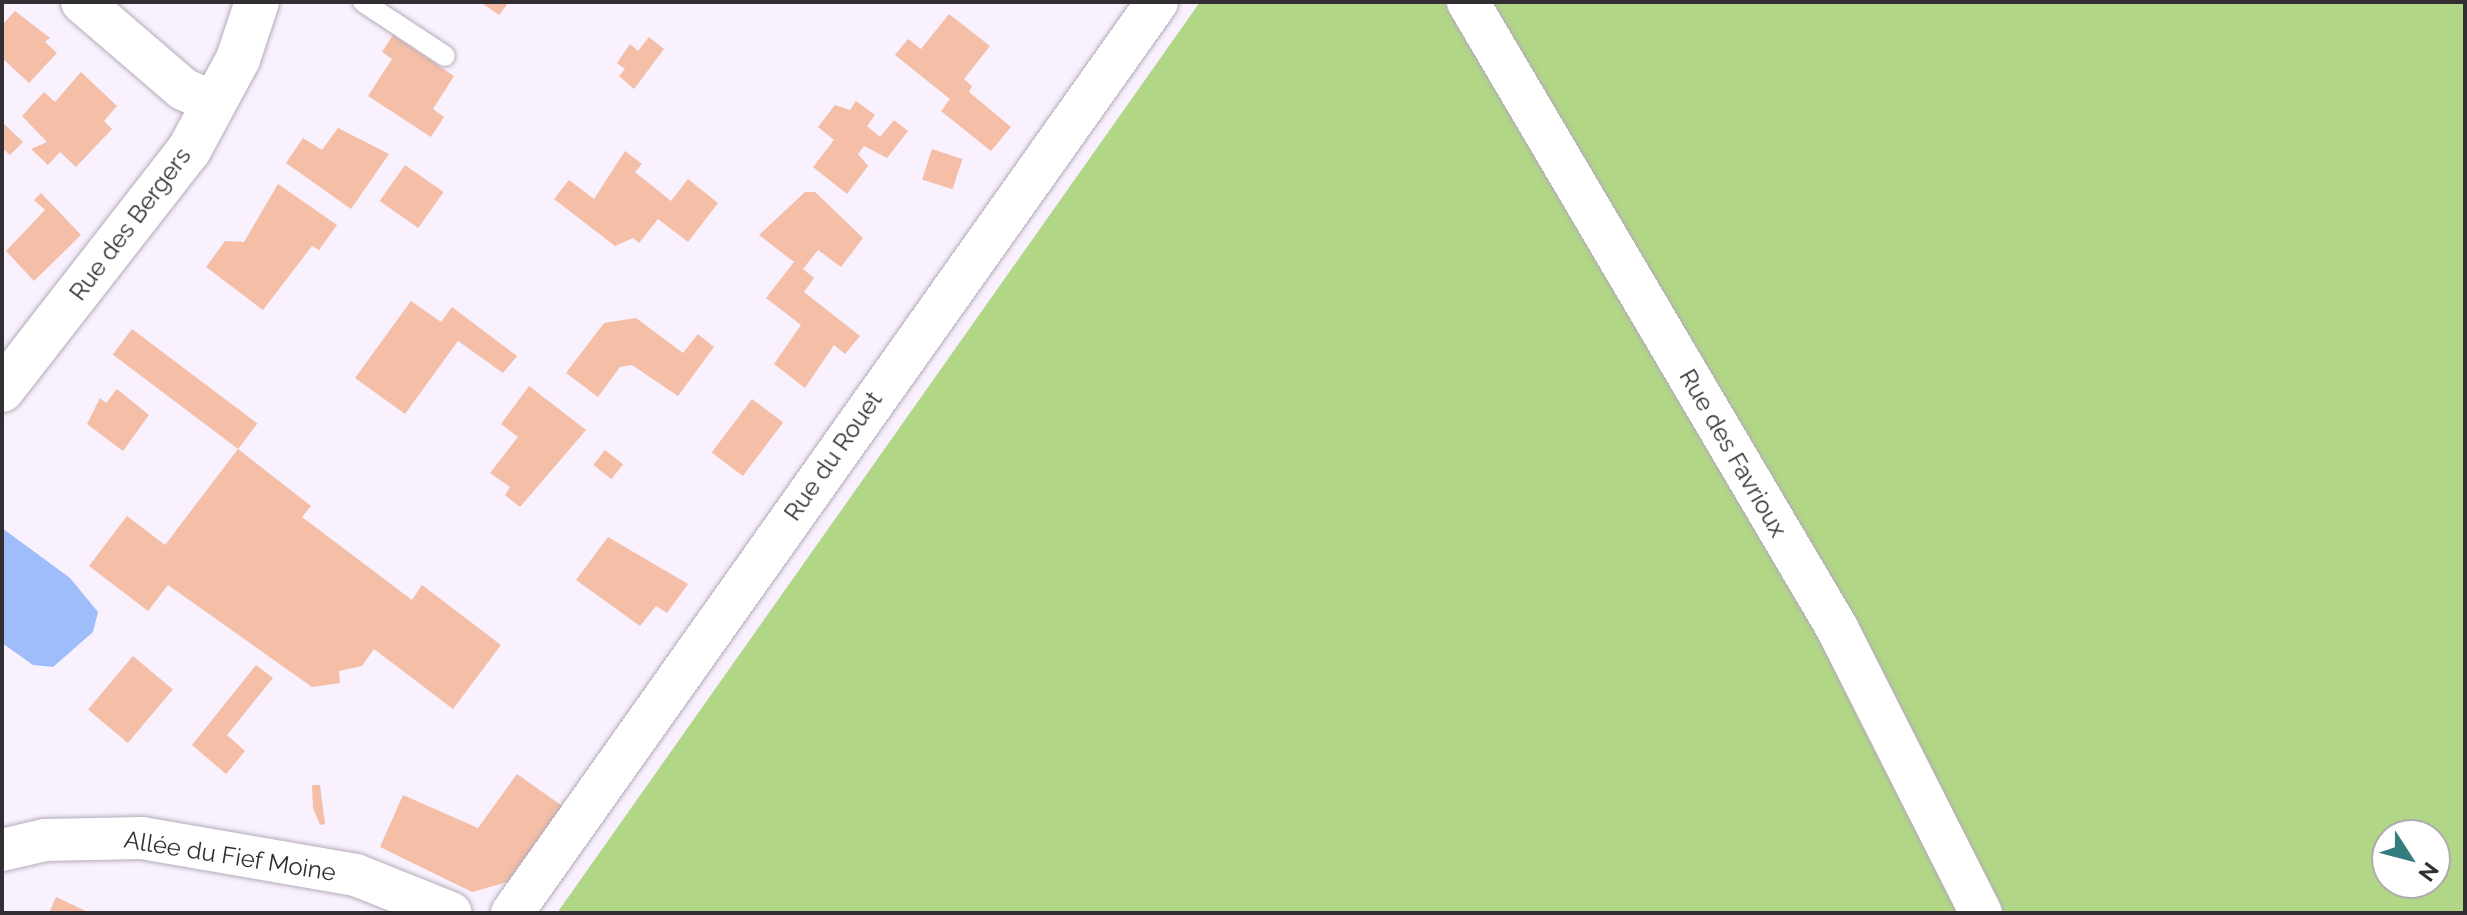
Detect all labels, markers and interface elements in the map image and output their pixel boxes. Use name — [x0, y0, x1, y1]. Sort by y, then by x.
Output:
street label: Rue des Bergers — [63, 142, 197, 306]
street label: Rue des Favrioux — [1673, 364, 1793, 542]
street label: Rue du Rouet — [778, 386, 888, 526]
north arrow — [2371, 819, 2451, 899]
street label: Allée du Fief Moine — [122, 825, 338, 887]
text: N — [2413, 857, 2444, 886]

